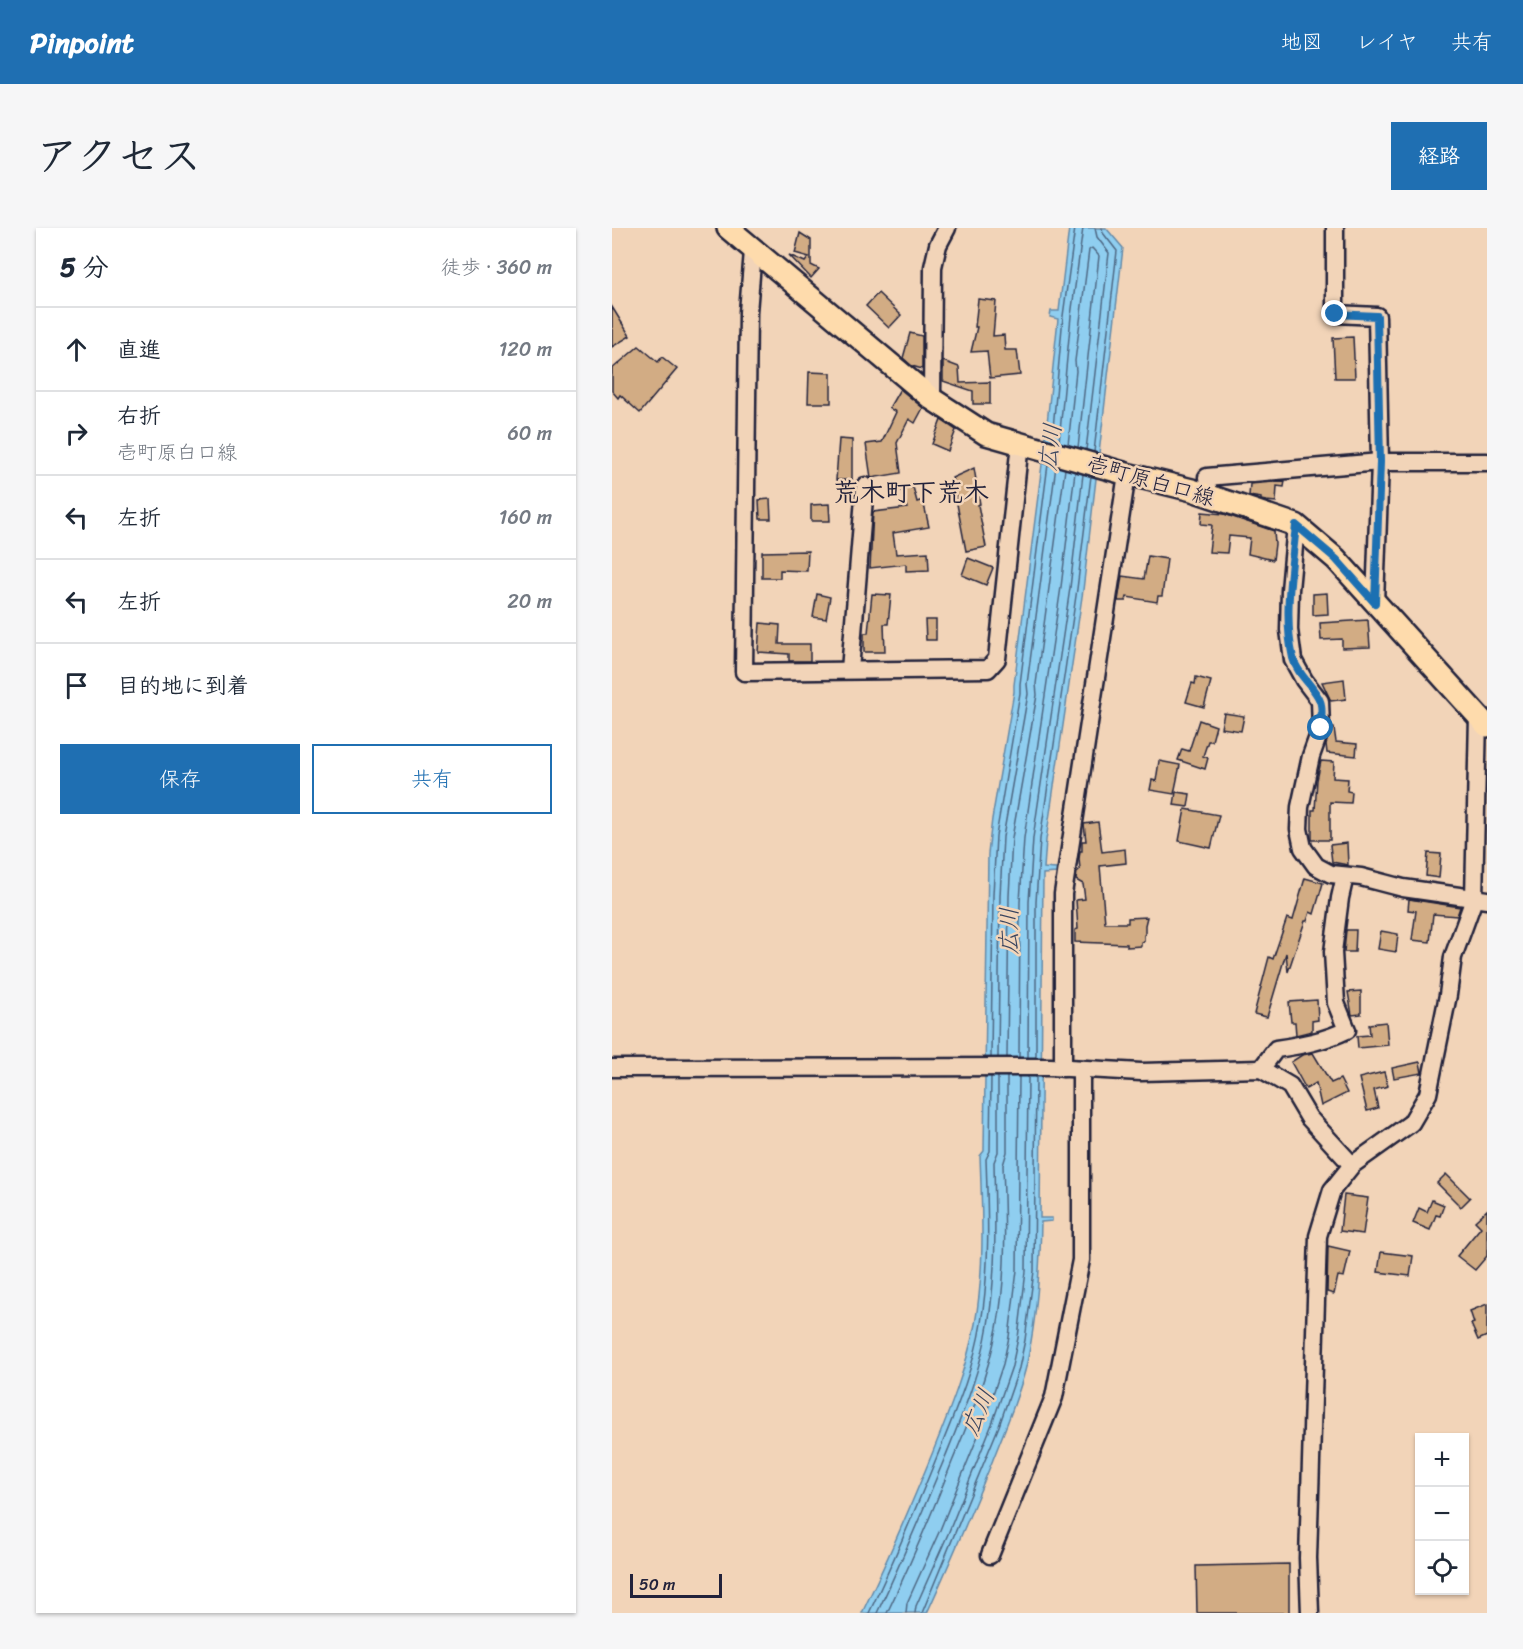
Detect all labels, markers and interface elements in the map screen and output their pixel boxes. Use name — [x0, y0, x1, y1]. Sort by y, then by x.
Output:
text: Pinpoint — [30, 18, 134, 67]
text: 地図 — [1281, 23, 1323, 61]
text: レイヤ — [1356, 23, 1418, 61]
text: 共有 — [1451, 23, 1493, 61]
text: アクセス — [36, 119, 201, 193]
button: 経路 — [1391, 122, 1487, 190]
text: 5 分 — [60, 244, 109, 290]
text: 徒歩 · 360 m — [441, 250, 552, 285]
route end — [1321, 300, 1347, 326]
text: 直進 — [117, 330, 161, 369]
text: 120 m — [499, 332, 552, 367]
icon: ahead — [60, 333, 93, 366]
text: 右折 — [117, 396, 161, 435]
text: 60 m — [507, 416, 552, 451]
icon: right — [60, 417, 93, 450]
water label: 広川 — [1026, 421, 1074, 473]
text: 壱町原白口線 — [117, 435, 237, 470]
street label: 壱町原白口線 — [1082, 444, 1220, 517]
district label: 荒木町下荒木 — [833, 469, 989, 515]
text: 左折 — [117, 498, 161, 537]
text: 160 m — [499, 500, 552, 535]
icon: left — [60, 501, 93, 534]
text: 左折 — [117, 582, 161, 621]
text: 20 m — [507, 584, 552, 619]
icon: left — [60, 585, 93, 618]
text: 目的地に到着 — [117, 666, 249, 705]
icon: arrive — [60, 669, 93, 702]
route start — [1307, 714, 1333, 740]
button: 保存 — [60, 744, 300, 814]
button: 共有 — [312, 744, 552, 814]
water label: 広川 — [988, 907, 1030, 955]
water label: 広川 — [949, 1382, 1007, 1442]
map controls — [1415, 1433, 1469, 1595]
button: + — [1415, 1433, 1469, 1487]
button: − — [1415, 1487, 1469, 1541]
button: locate — [1415, 1541, 1469, 1595]
text: 50 m — [639, 1570, 675, 1599]
scale bar — [630, 1571, 722, 1598]

